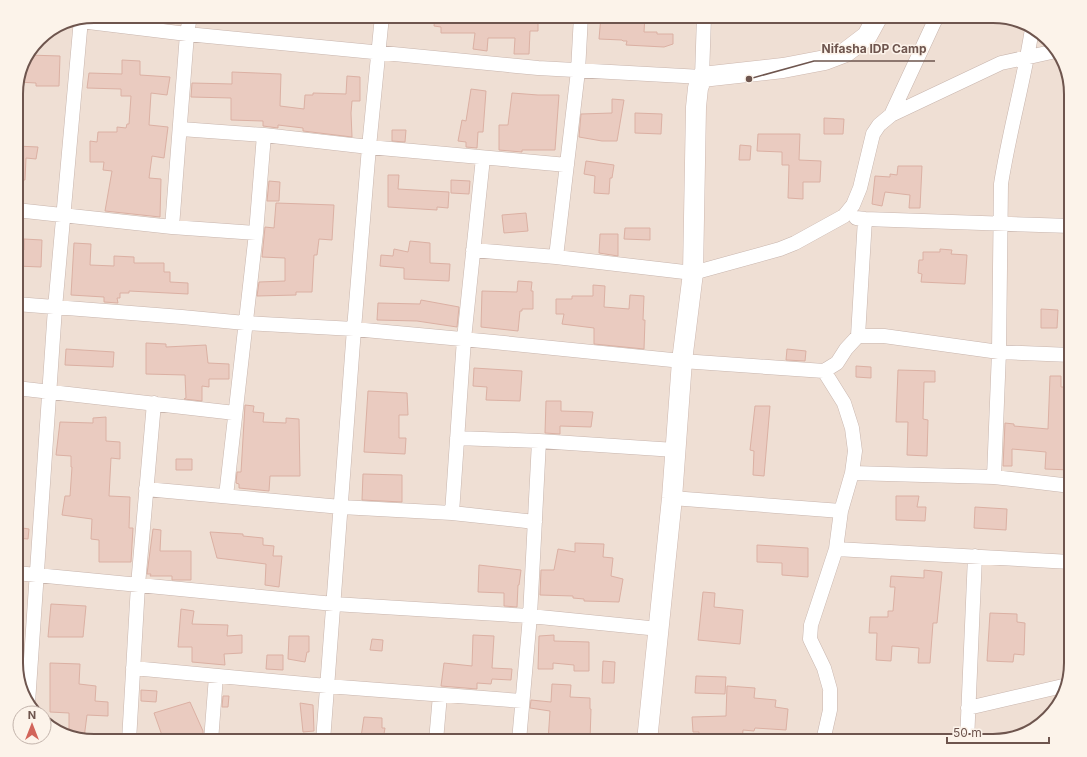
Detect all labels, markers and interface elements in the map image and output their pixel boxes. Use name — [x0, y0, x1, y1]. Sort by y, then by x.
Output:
callout: Nifasha IDP Camp — [814, 37, 935, 61]
text: Nifasha IDP Camp — [822, 41, 927, 56]
north arrow — [12, 705, 52, 745]
text: N — [28, 708, 36, 722]
scale bar — [947, 719, 1049, 745]
text: 50 m — [953, 725, 982, 740]

